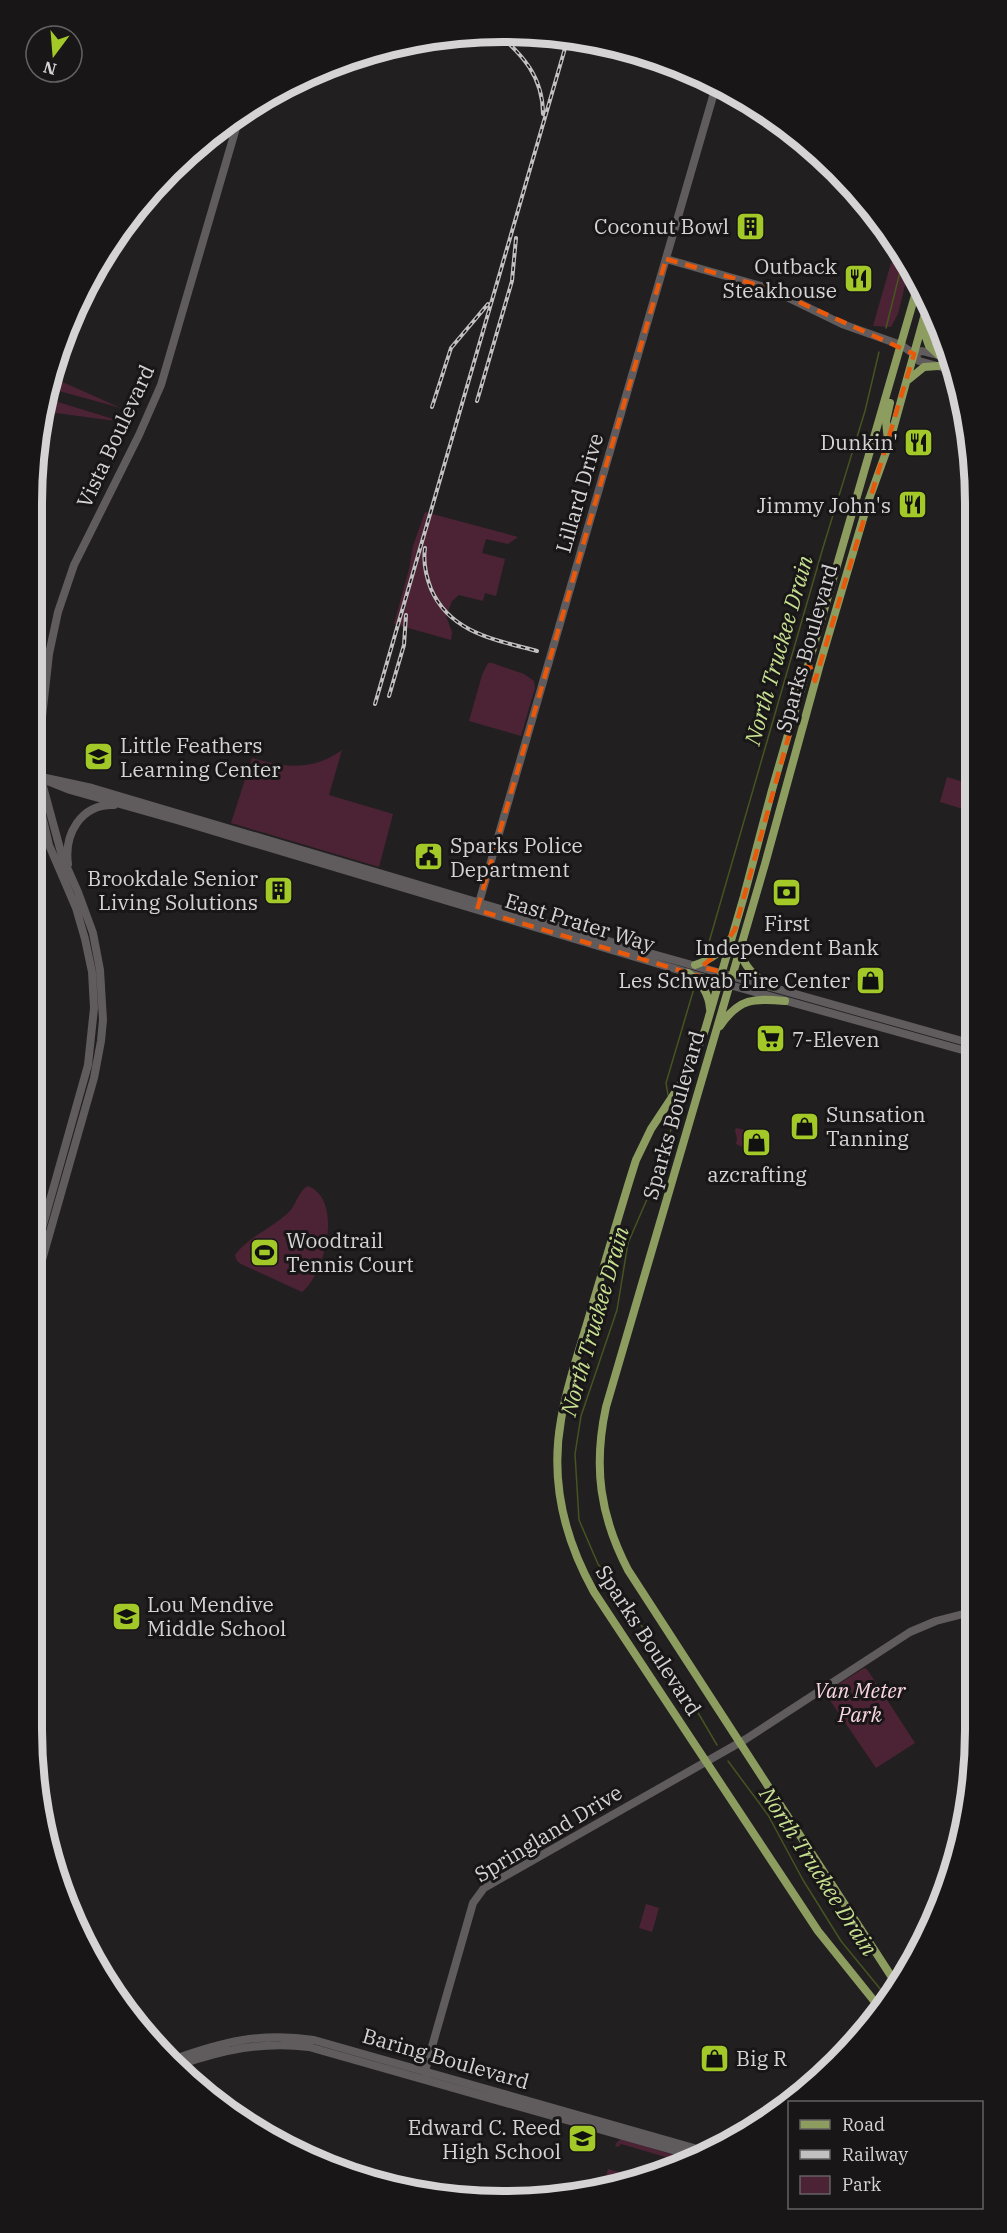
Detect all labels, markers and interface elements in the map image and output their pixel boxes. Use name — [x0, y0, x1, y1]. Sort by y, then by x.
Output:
north arrow — [24, 24, 84, 84]
text: N — [41, 57, 59, 80]
building icon: Coconut Bowl — [734, 210, 766, 242]
place label: Coconut Bowl — [594, 212, 729, 240]
place label: Outback Steakhouse — [723, 252, 838, 304]
restaurant icon: Outback Steakhouse — [842, 262, 874, 294]
street label: Vista Boulevard — [70, 360, 161, 512]
restaurant icon: Dunkin' — [903, 426, 935, 458]
place label: Dunkin' — [820, 428, 898, 456]
street label: Lillard Drive — [549, 430, 609, 556]
restaurant icon: Jimmy John's — [896, 489, 928, 521]
place label: Jimmy John's — [757, 491, 891, 519]
water label: North Truckee Drain — [737, 551, 819, 749]
street label: Sparks Boulevard — [769, 560, 844, 736]
place label: Little Feathers Learning Center — [120, 731, 281, 783]
school or university icon: Little Feathers Learning Center — [83, 741, 115, 773]
place label: Sparks Police Department — [450, 831, 583, 883]
public building icon: Sparks Police Department — [413, 841, 445, 873]
place label: Brookdale Senior Living Solutions — [87, 864, 259, 916]
building icon: Brookdale Senior Living Solutions — [263, 874, 295, 906]
bank icon: First Independent Bank — [771, 876, 803, 908]
street label: East Prater Way — [502, 886, 659, 958]
place label: First Independent Bank — [695, 909, 879, 961]
shop icon: Les Schwab Tire Center — [855, 964, 887, 996]
place label: Les Schwab Tire Center — [618, 966, 851, 994]
supermarket icon: 7-Eleven — [755, 1023, 787, 1055]
place label: 7-Eleven — [792, 1025, 880, 1053]
street label: Sparks Boulevard — [636, 1027, 711, 1203]
place label: Sunsation Tanning — [826, 1100, 926, 1152]
shop icon: Sunsation Tanning — [789, 1110, 821, 1142]
shop icon: azcrafting — [741, 1127, 773, 1159]
place label: azcrafting — [707, 1160, 807, 1188]
water label: North Truckee Drain — [553, 1222, 635, 1420]
place label: Woodtrail Tennis Court — [286, 1226, 414, 1278]
sports icon: Woodtrail Tennis Court — [249, 1236, 281, 1268]
street label: Sparks Boulevard — [590, 1559, 708, 1721]
place label: Lou Mendive Middle School — [147, 1590, 286, 1642]
school or university icon: Lou Mendive Middle School — [110, 1600, 142, 1632]
park label: Van Meter Park — [814, 1676, 907, 1728]
street label: Springland Drive — [469, 1778, 627, 1888]
water label: North Truckee Drain — [753, 1780, 885, 1961]
street label: Baring Boulevard — [359, 2021, 533, 2095]
shop icon: Big R — [699, 2042, 731, 2074]
place label: Big R — [736, 2044, 787, 2072]
legend — [788, 2101, 983, 2209]
place label: Edward C. Reed High School — [408, 2113, 561, 2165]
text: Road — [842, 2113, 885, 2136]
school or university icon: Edward C. Reed High School — [566, 2123, 598, 2155]
text: Railway — [842, 2143, 908, 2166]
text: Park — [842, 2173, 882, 2196]

